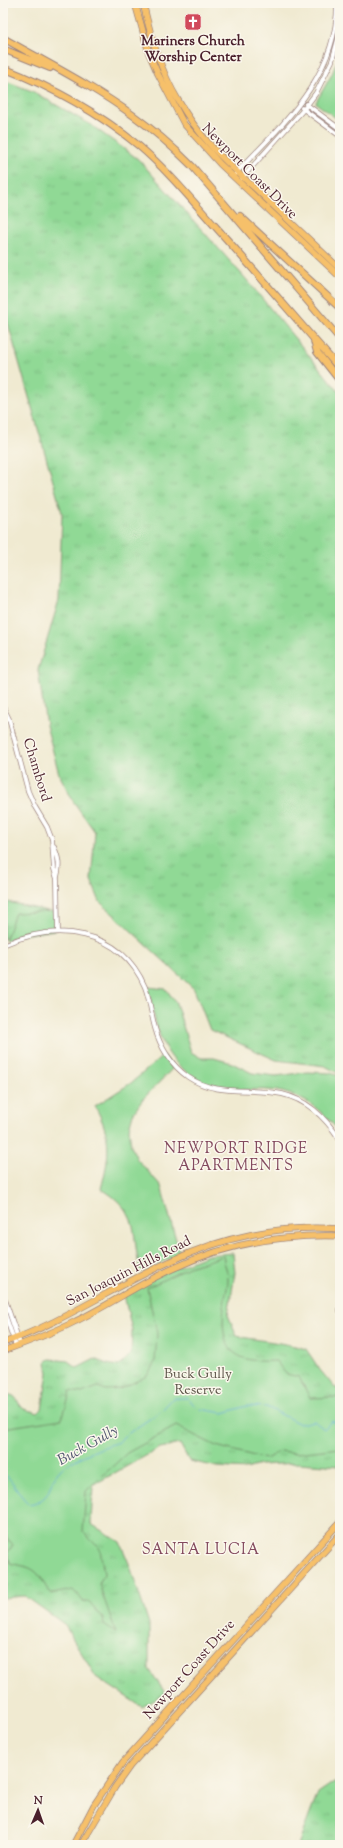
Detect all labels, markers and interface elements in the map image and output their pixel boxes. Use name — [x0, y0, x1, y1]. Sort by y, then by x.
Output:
church icon: Mariners Church Worship Center — [183, 12, 203, 32]
place label: Mariners Church Worship Center — [141, 32, 246, 68]
street label: Newport Coast Drive — [197, 120, 301, 224]
street label: Chambord — [17, 736, 55, 805]
district label: NEWPORT RIDGE APARTMENTS — [164, 1139, 308, 1177]
street label: San Joaquin Hills Road — [63, 1232, 195, 1312]
park label: Buck Gully Reserve — [164, 1365, 232, 1401]
water label: Buck Gully — [54, 1421, 122, 1471]
district label: SANTA LUCIA — [142, 1540, 260, 1561]
street label: Newport Coast Drive — [140, 1616, 240, 1724]
north arrow — [18, 1790, 58, 1830]
text: N — [33, 1793, 43, 1809]

